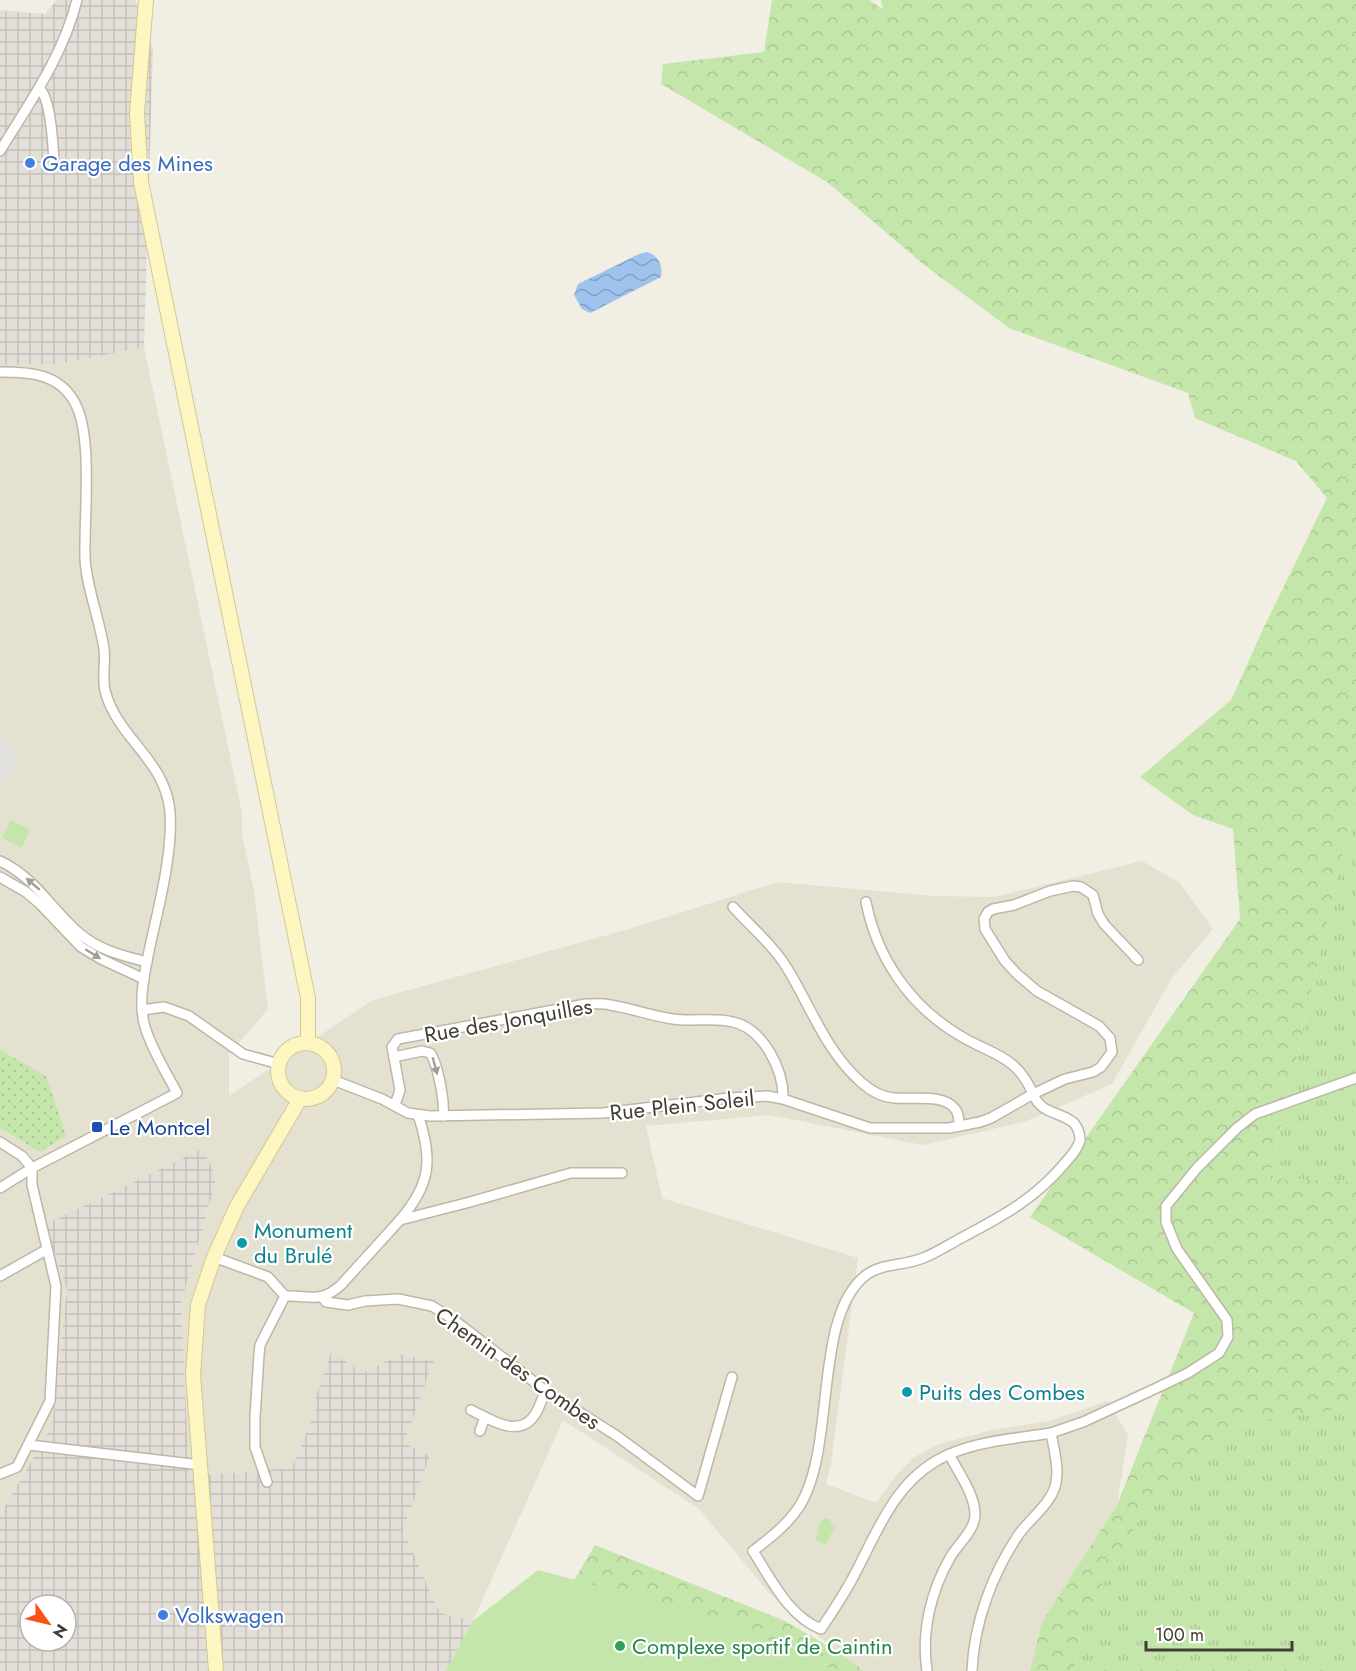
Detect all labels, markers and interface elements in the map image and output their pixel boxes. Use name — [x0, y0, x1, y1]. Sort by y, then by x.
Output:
place label: Garage des Mines — [42, 147, 213, 179]
marker: Garage des Mines — [23, 156, 37, 170]
one-way arrow — [26, 878, 41, 891]
one-way arrow — [85, 948, 101, 959]
street label: Rue des Jonquilles — [421, 989, 595, 1051]
one-way arrow — [431, 1057, 440, 1075]
street label: Rue Plein Soleil — [608, 1081, 756, 1129]
place label: Le Montcel — [109, 1111, 210, 1143]
marker: Le Montcel — [90, 1120, 104, 1134]
place label: Monument du Brulé — [254, 1214, 353, 1271]
marker: Monument du Brulé — [235, 1236, 249, 1250]
street label: Chemin des Combes — [429, 1299, 607, 1437]
place label: Puits des Combes — [919, 1376, 1085, 1408]
marker: Puits des Combes — [900, 1385, 914, 1399]
north arrow — [18, 1593, 78, 1653]
place label: Volkswagen — [175, 1599, 284, 1631]
marker: Volkswagen — [156, 1608, 170, 1622]
scale bar — [1146, 1614, 1292, 1652]
text: N — [47, 1619, 73, 1643]
text: 100 m — [1155, 1622, 1204, 1648]
place label: Complexe sportif de Caintin — [632, 1630, 892, 1662]
marker: Complexe sportif de Caintin — [613, 1639, 627, 1653]

